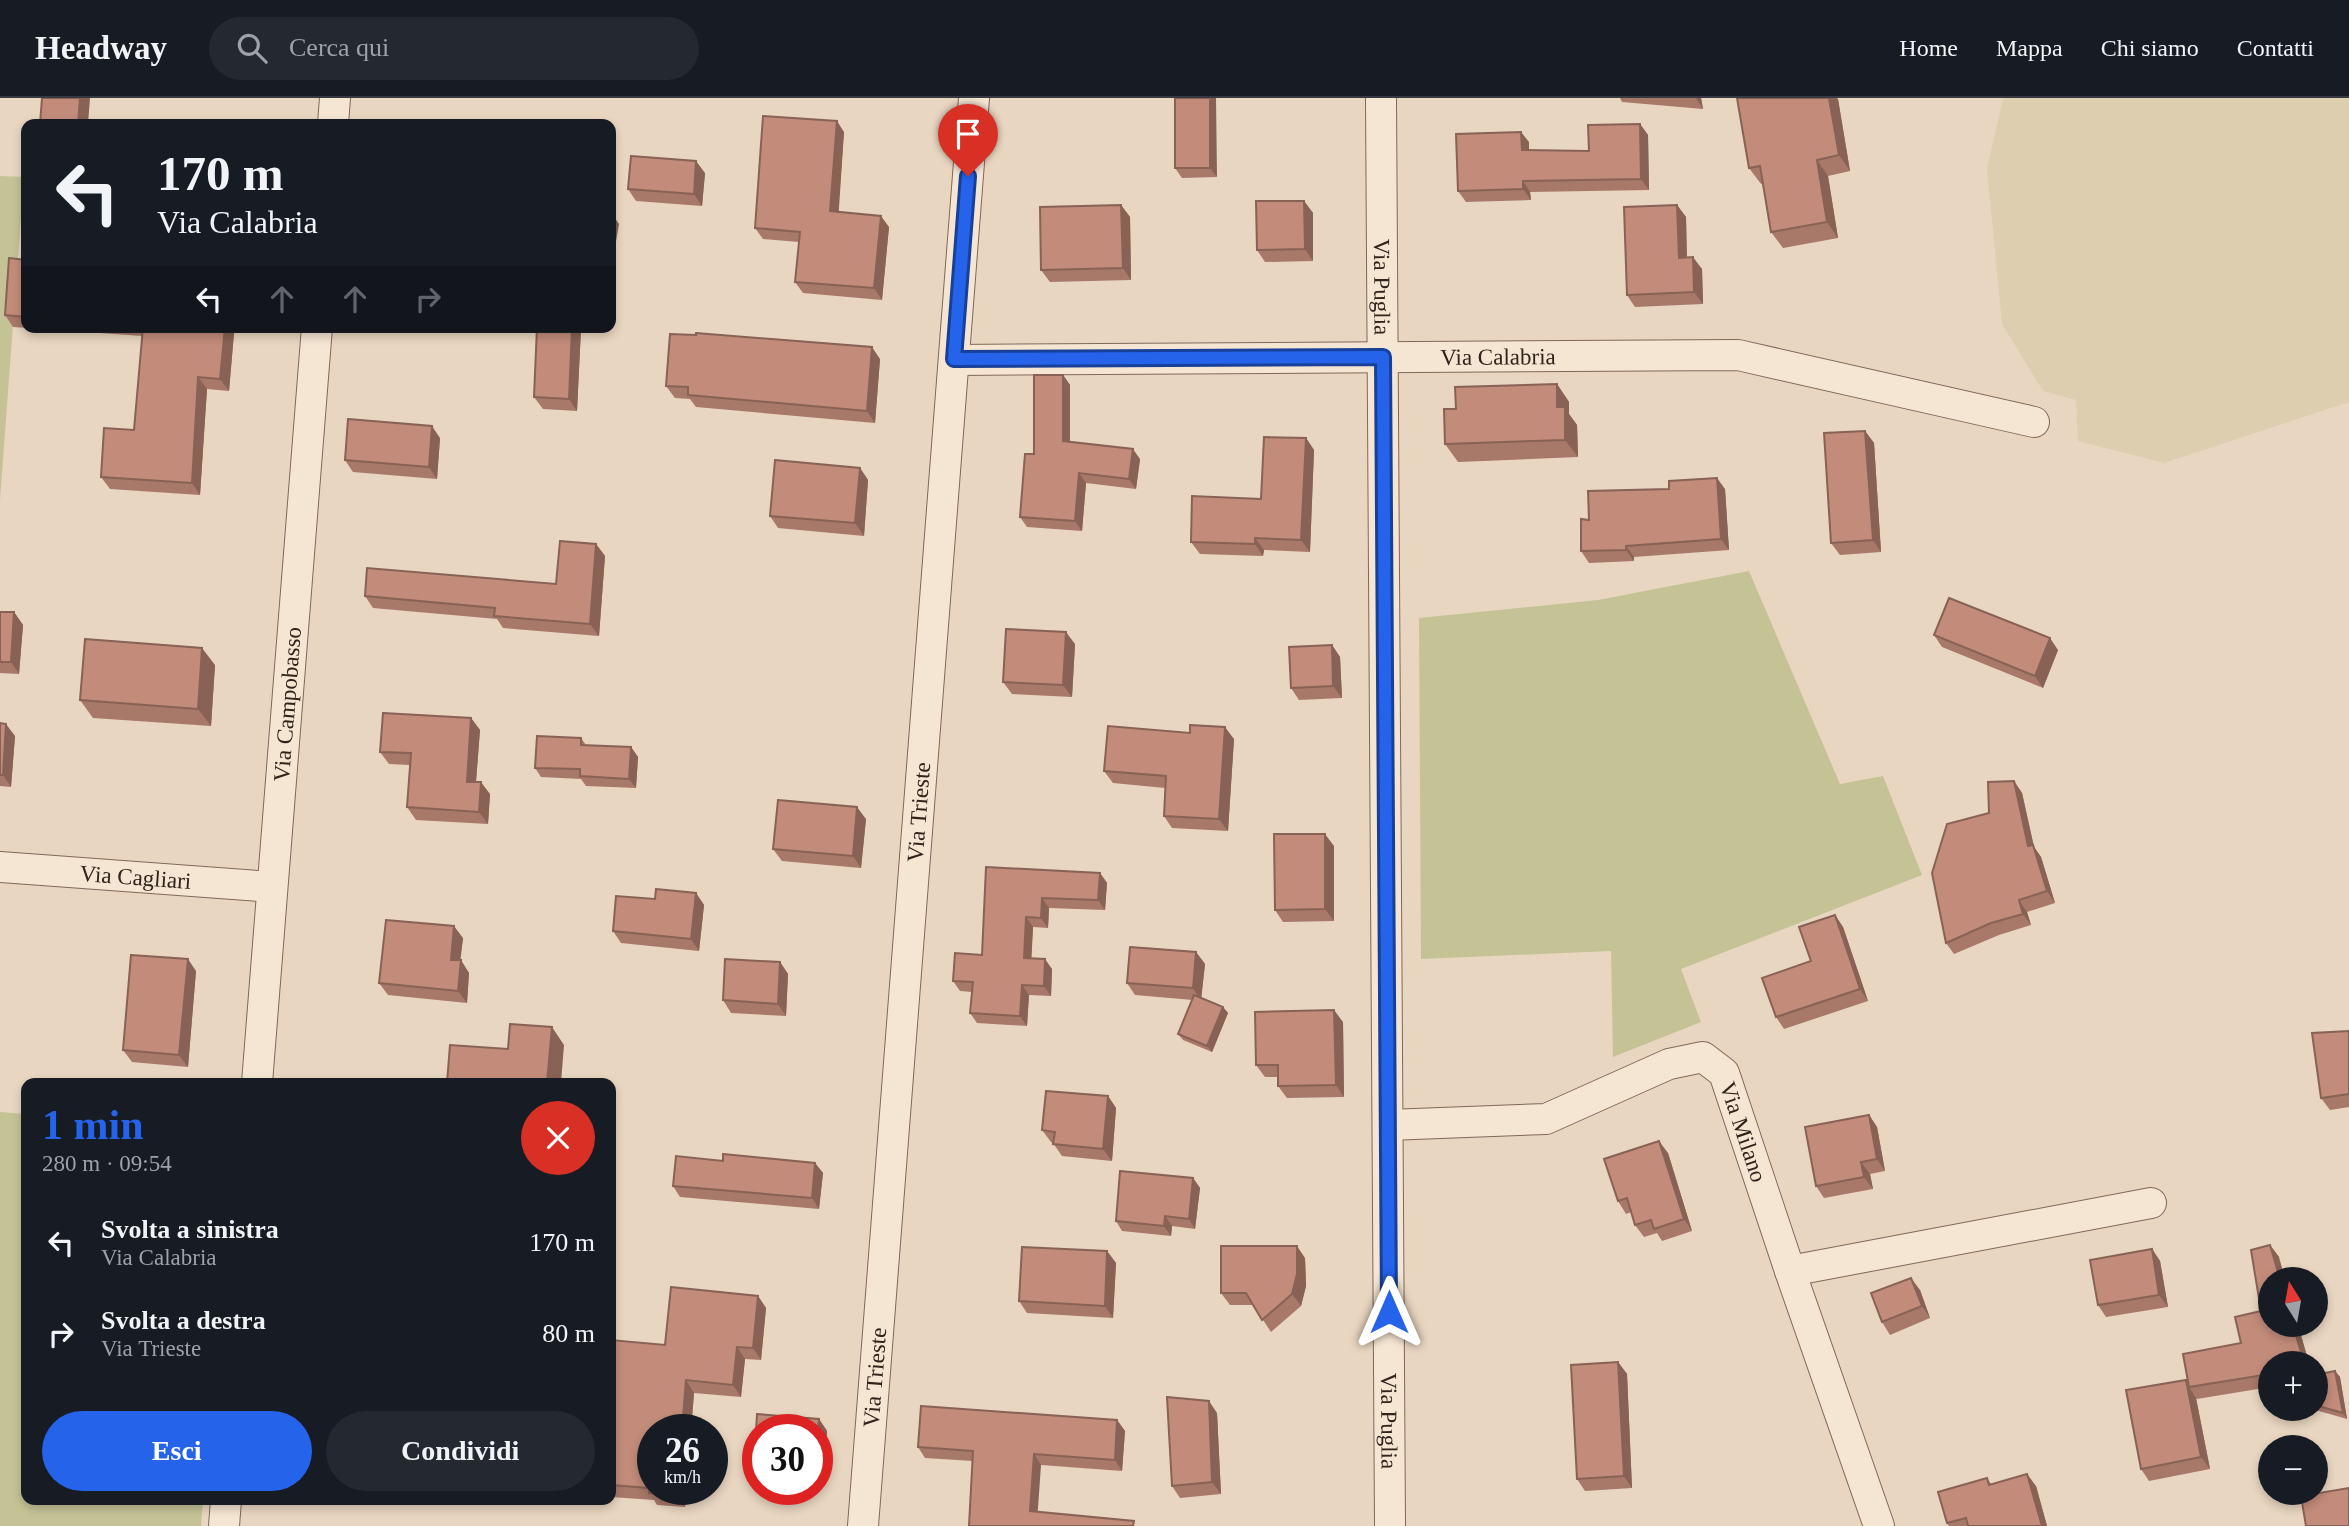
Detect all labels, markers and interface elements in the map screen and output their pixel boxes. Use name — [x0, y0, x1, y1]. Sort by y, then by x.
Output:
search box — [209, 17, 699, 80]
icon: search — [233, 29, 271, 67]
text: Headway — [35, 30, 167, 66]
text: Cerca qui — [289, 33, 389, 62]
text: Home — [1899, 35, 1958, 61]
text: Mappa — [1996, 35, 2063, 61]
text: Chi siamo — [2101, 35, 2199, 61]
text: Contatti — [2237, 35, 2314, 61]
pin — [938, 104, 998, 176]
icon: arrive — [949, 115, 987, 153]
text: 170 m — [157, 146, 284, 201]
icon: left — [42, 147, 133, 238]
text: Via Calabria — [157, 204, 318, 240]
street label: Via Puglia — [1369, 239, 1394, 335]
icon: left — [190, 280, 228, 318]
icon: ahead — [263, 280, 301, 318]
icon: ahead — [336, 280, 374, 318]
icon: right — [409, 280, 447, 318]
street label: Via Calabria — [1440, 344, 1556, 370]
street label: Via Campobasso — [269, 626, 306, 783]
street label: Via Trieste — [903, 761, 935, 863]
street label: Via Cagliari — [79, 861, 192, 894]
street label: Via Milano — [1715, 1079, 1771, 1185]
button: close — [521, 1101, 595, 1175]
text: 1 min — [42, 1102, 144, 1148]
text: 280 m · 09:54 — [42, 1151, 172, 1176]
text: Svolta a sinistra — [101, 1215, 279, 1244]
icon: left — [42, 1224, 80, 1262]
text: 170 m — [529, 1228, 595, 1257]
text: Via Calabria — [101, 1245, 216, 1270]
north arrow — [2258, 1267, 2328, 1337]
map controls — [2258, 1267, 2328, 1505]
position arrow — [1352, 1275, 1426, 1349]
text: Svolta a destra — [101, 1306, 266, 1335]
icon: right — [42, 1315, 80, 1353]
text: 80 m — [542, 1319, 595, 1348]
street label: Via Trieste — [859, 1327, 891, 1428]
text: Via Trieste — [101, 1336, 201, 1361]
button: + — [2258, 1351, 2328, 1421]
street label: Via Puglia — [1376, 1373, 1402, 1469]
button: Esci — [42, 1411, 312, 1491]
button: Condividi — [326, 1411, 595, 1491]
speed limit sign: 30 — [742, 1414, 833, 1505]
text: 26 — [665, 1431, 700, 1470]
button: − — [2258, 1435, 2328, 1505]
text: km/h — [664, 1467, 701, 1487]

